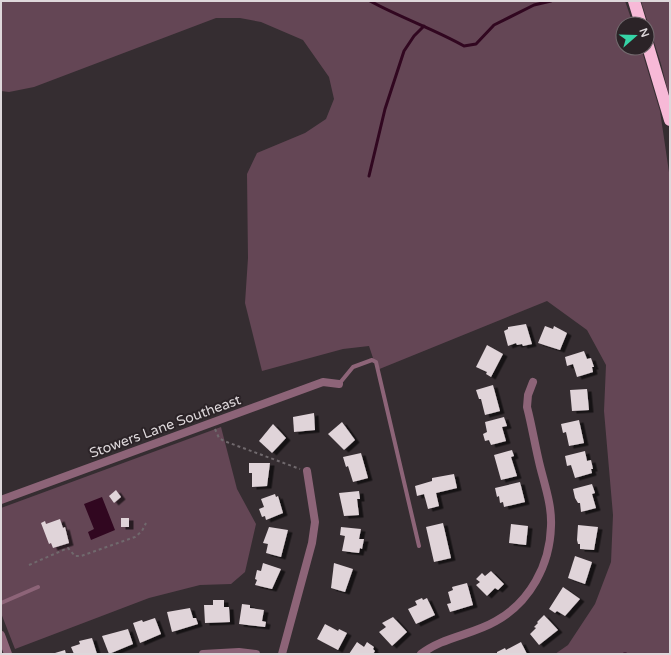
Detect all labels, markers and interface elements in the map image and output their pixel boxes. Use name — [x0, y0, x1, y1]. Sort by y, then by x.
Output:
north arrow — [615, 16, 655, 56]
text: N — [636, 26, 652, 39]
street label: Stowers Lane Southeast — [87, 391, 244, 462]

